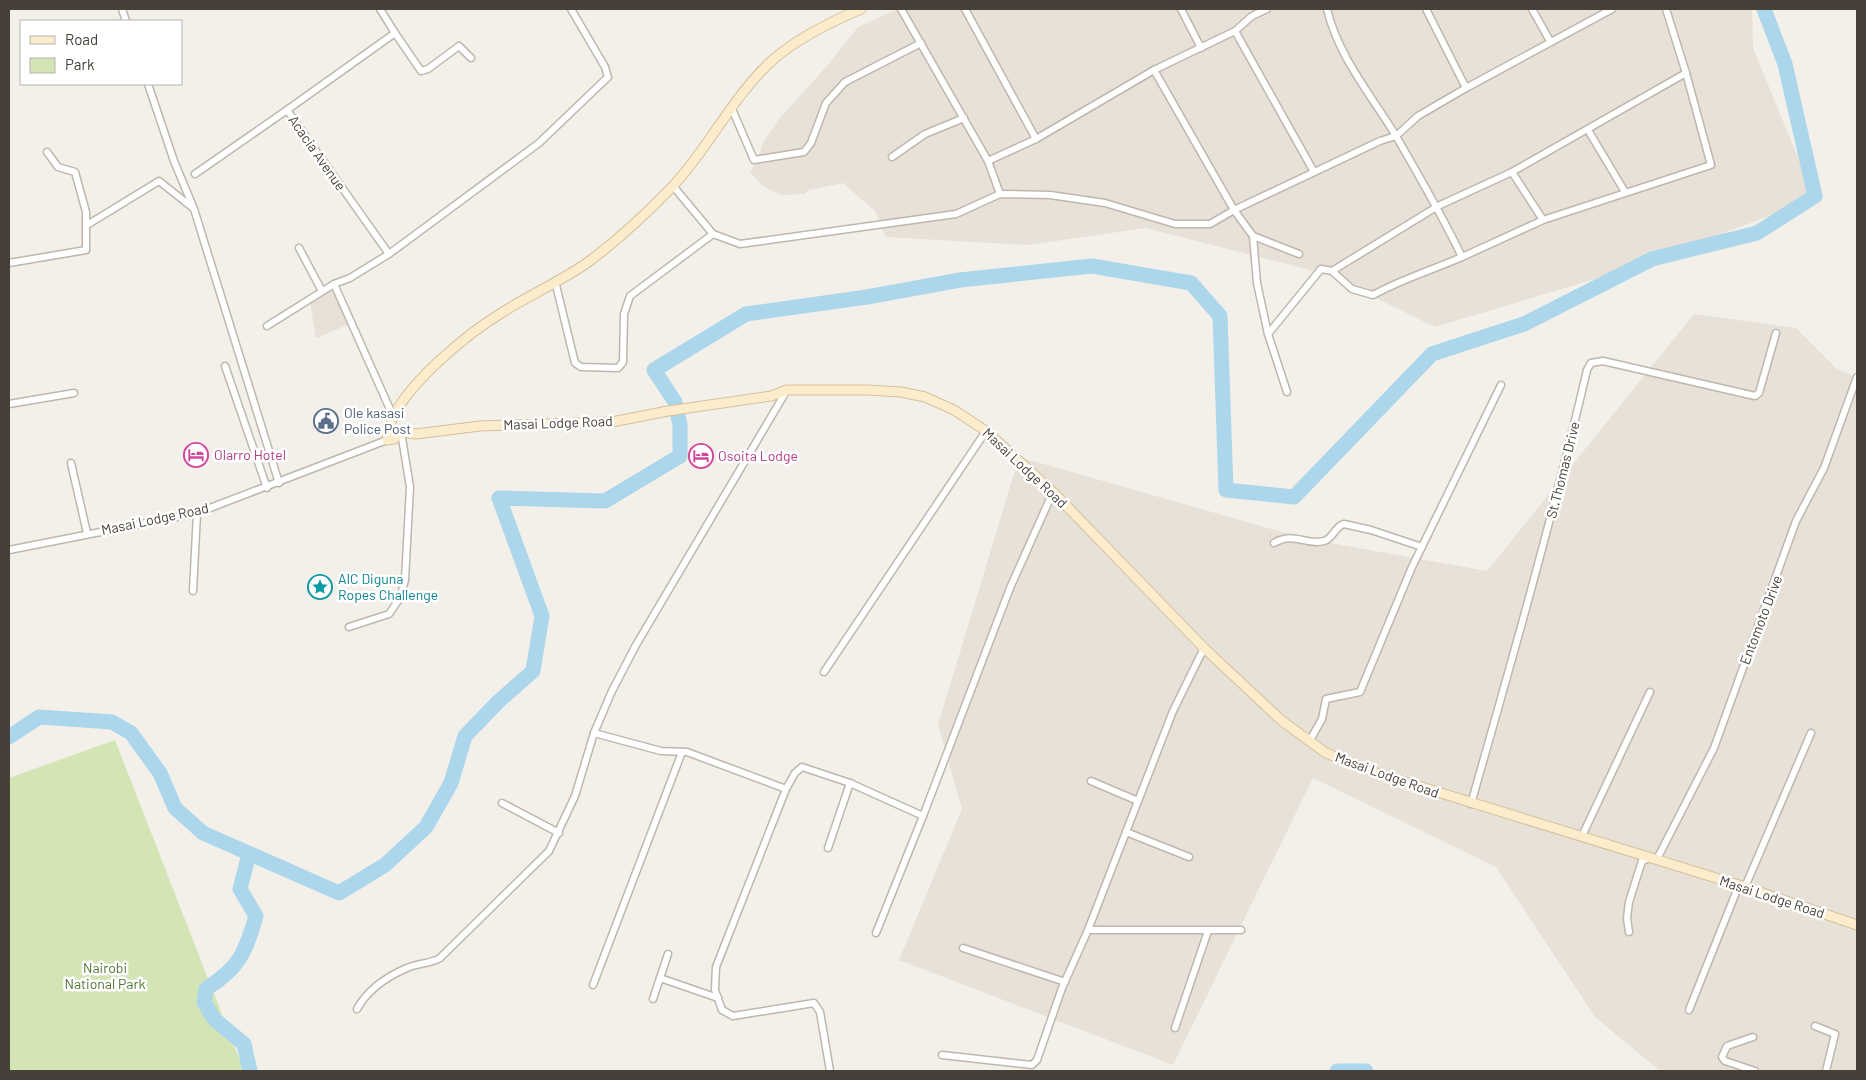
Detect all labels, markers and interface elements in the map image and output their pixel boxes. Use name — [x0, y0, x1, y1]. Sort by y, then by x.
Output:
legend — [20, 20, 182, 85]
text: Road — [65, 30, 98, 48]
text: Park — [65, 55, 95, 73]
street label: Acacia Avenue — [285, 112, 350, 194]
place label: Ole kasasi Police Post — [344, 404, 411, 437]
public building icon: Ole kasasi Police Post — [313, 408, 339, 434]
street label: Masai Lodge Road — [503, 412, 613, 433]
street label: St.Thomas Drive — [1542, 420, 1583, 520]
street label: Masai Lodge Road — [980, 424, 1071, 511]
hotel icon: Olarro Hotel — [183, 442, 209, 468]
hotel icon: Osoita Lodge — [688, 443, 714, 469]
place label: Olarro Hotel — [214, 446, 286, 463]
place label: Osoita Lodge — [718, 447, 798, 464]
street label: Masai Lodge Road — [100, 499, 210, 538]
place label: AIC Diguna Ropes Challenge — [338, 570, 438, 603]
street label: Entomoto Drive — [1736, 573, 1785, 667]
place icon: AIC Diguna Ropes Challenge — [307, 574, 333, 600]
street label: Masai Lodge Road — [1333, 748, 1441, 801]
street label: Masai Lodge Road — [1718, 872, 1827, 922]
park label: Nairobi National Park — [64, 959, 146, 992]

